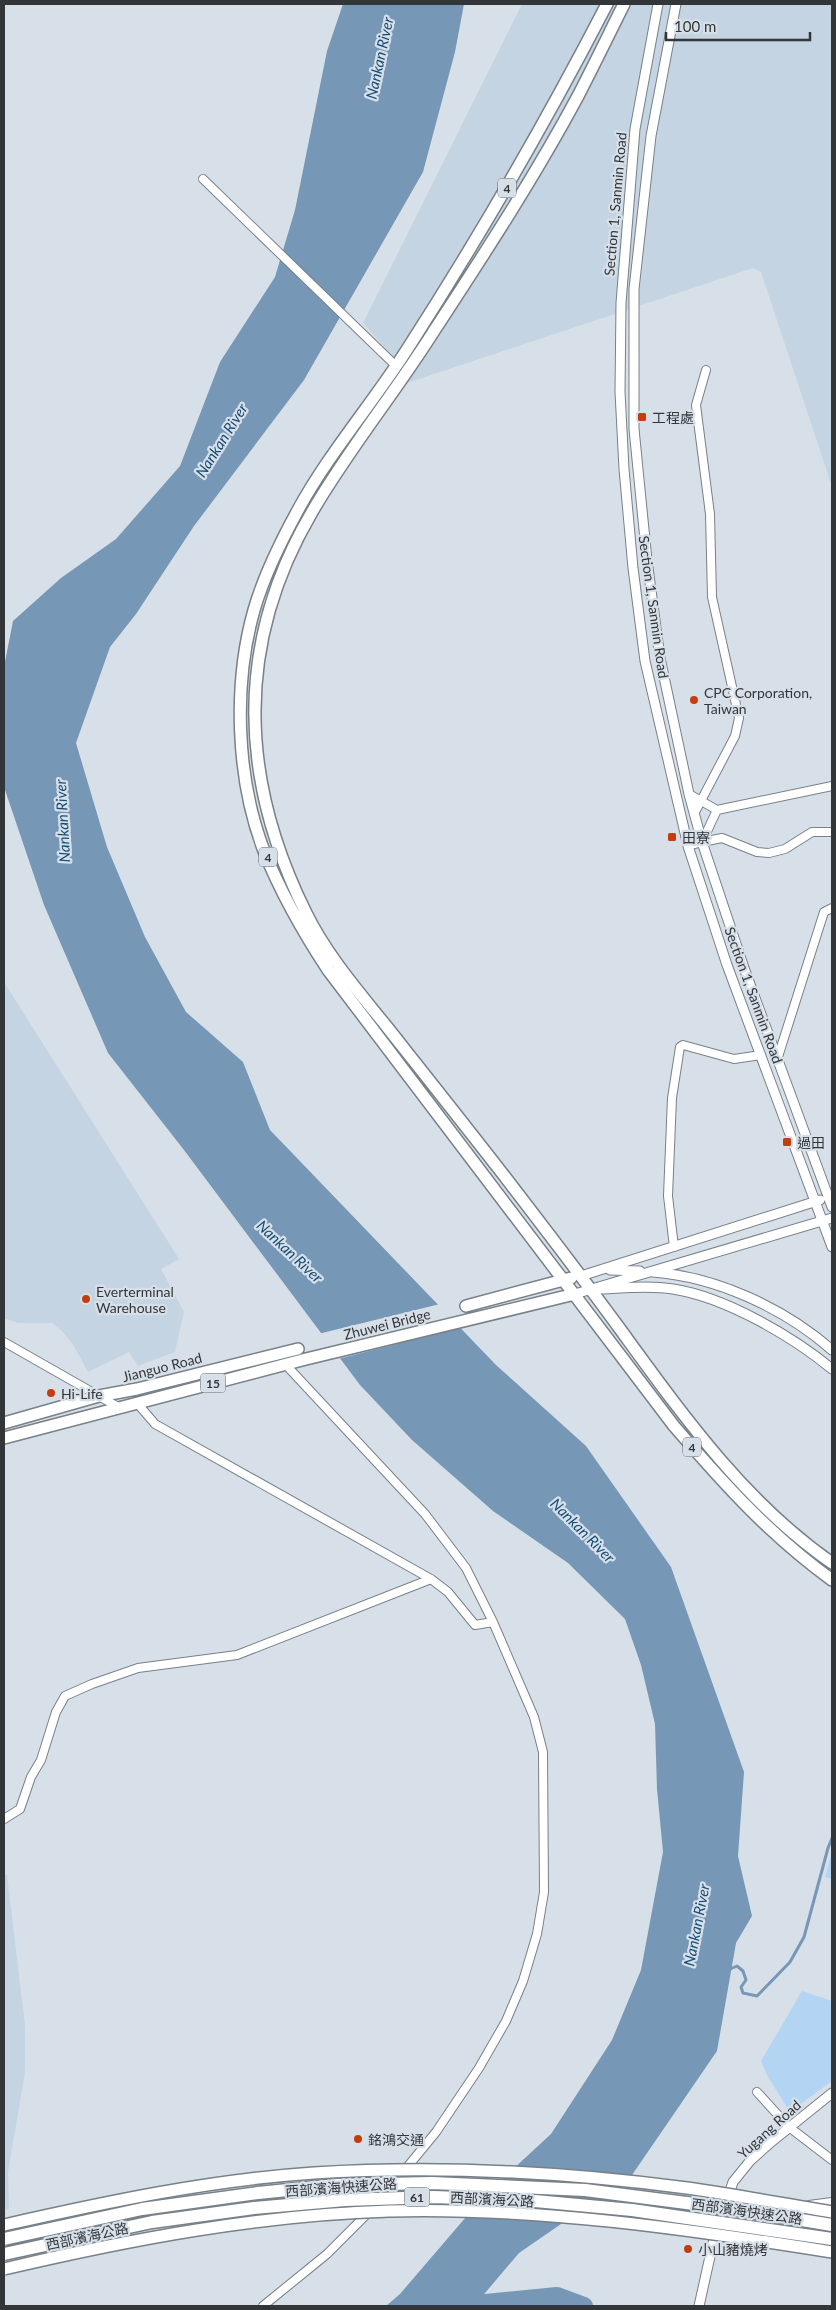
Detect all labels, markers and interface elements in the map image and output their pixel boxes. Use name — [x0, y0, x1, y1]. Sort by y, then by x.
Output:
scale bar — [666, 10, 810, 42]
water label: Nankan River — [362, 15, 397, 101]
text: 100 m — [674, 17, 716, 35]
street label: Section 1, Sanmin Road — [600, 132, 630, 276]
road number: 4 — [498, 178, 516, 198]
water label: Nankan River — [191, 399, 251, 480]
place label: 工程處 — [652, 409, 694, 426]
marker: 工程處 — [636, 411, 648, 423]
street label: Section 1, Sanmin Road — [636, 534, 672, 680]
place label: CPC Corporation, Taiwan — [704, 684, 812, 717]
marker: CPC Corporation, Taiwan — [688, 694, 700, 706]
water label: Nankan River — [51, 778, 73, 863]
place label: 田寮 — [682, 829, 710, 846]
marker: 田寮 — [666, 831, 678, 843]
road number: 4 — [259, 848, 277, 866]
street label: Section 1, Sanmin Road — [721, 924, 787, 1066]
place label: 過田 — [797, 1134, 825, 1151]
marker: 過田 — [781, 1136, 793, 1148]
water label: Nankan River — [253, 1216, 327, 1287]
place label: Everterminal Warehouse — [96, 1283, 174, 1316]
marker: Everterminal Warehouse — [80, 1293, 92, 1305]
street label: Zhuwei Bridge — [342, 1305, 432, 1343]
street label: Jianguo Road — [120, 1349, 204, 1385]
road number: 15 — [200, 1374, 226, 1392]
place label: Hi-Life — [61, 1385, 103, 1402]
marker: Hi-Life — [45, 1387, 57, 1399]
road number: 4 — [683, 1438, 701, 1456]
water label: Nankan River — [547, 1494, 619, 1566]
water label: Nankan River — [679, 1882, 713, 1968]
street label: Yugang Road — [734, 2096, 804, 2162]
place label: 銘鴻交通 — [368, 2131, 424, 2148]
marker: 銘鴻交通 — [352, 2133, 364, 2145]
street label: 西部濱海快速公路 — [285, 2175, 397, 2199]
road number: 61 — [404, 2188, 430, 2206]
street label: 西部濱海公路 — [450, 2188, 534, 2210]
street label: 西部濱海快速公路 — [690, 2195, 804, 2227]
street label: 西部濱海公路 — [44, 2219, 130, 2253]
place label: 小山豬燒烤 — [698, 2241, 768, 2258]
marker: 小山豬燒烤 — [682, 2243, 694, 2255]

